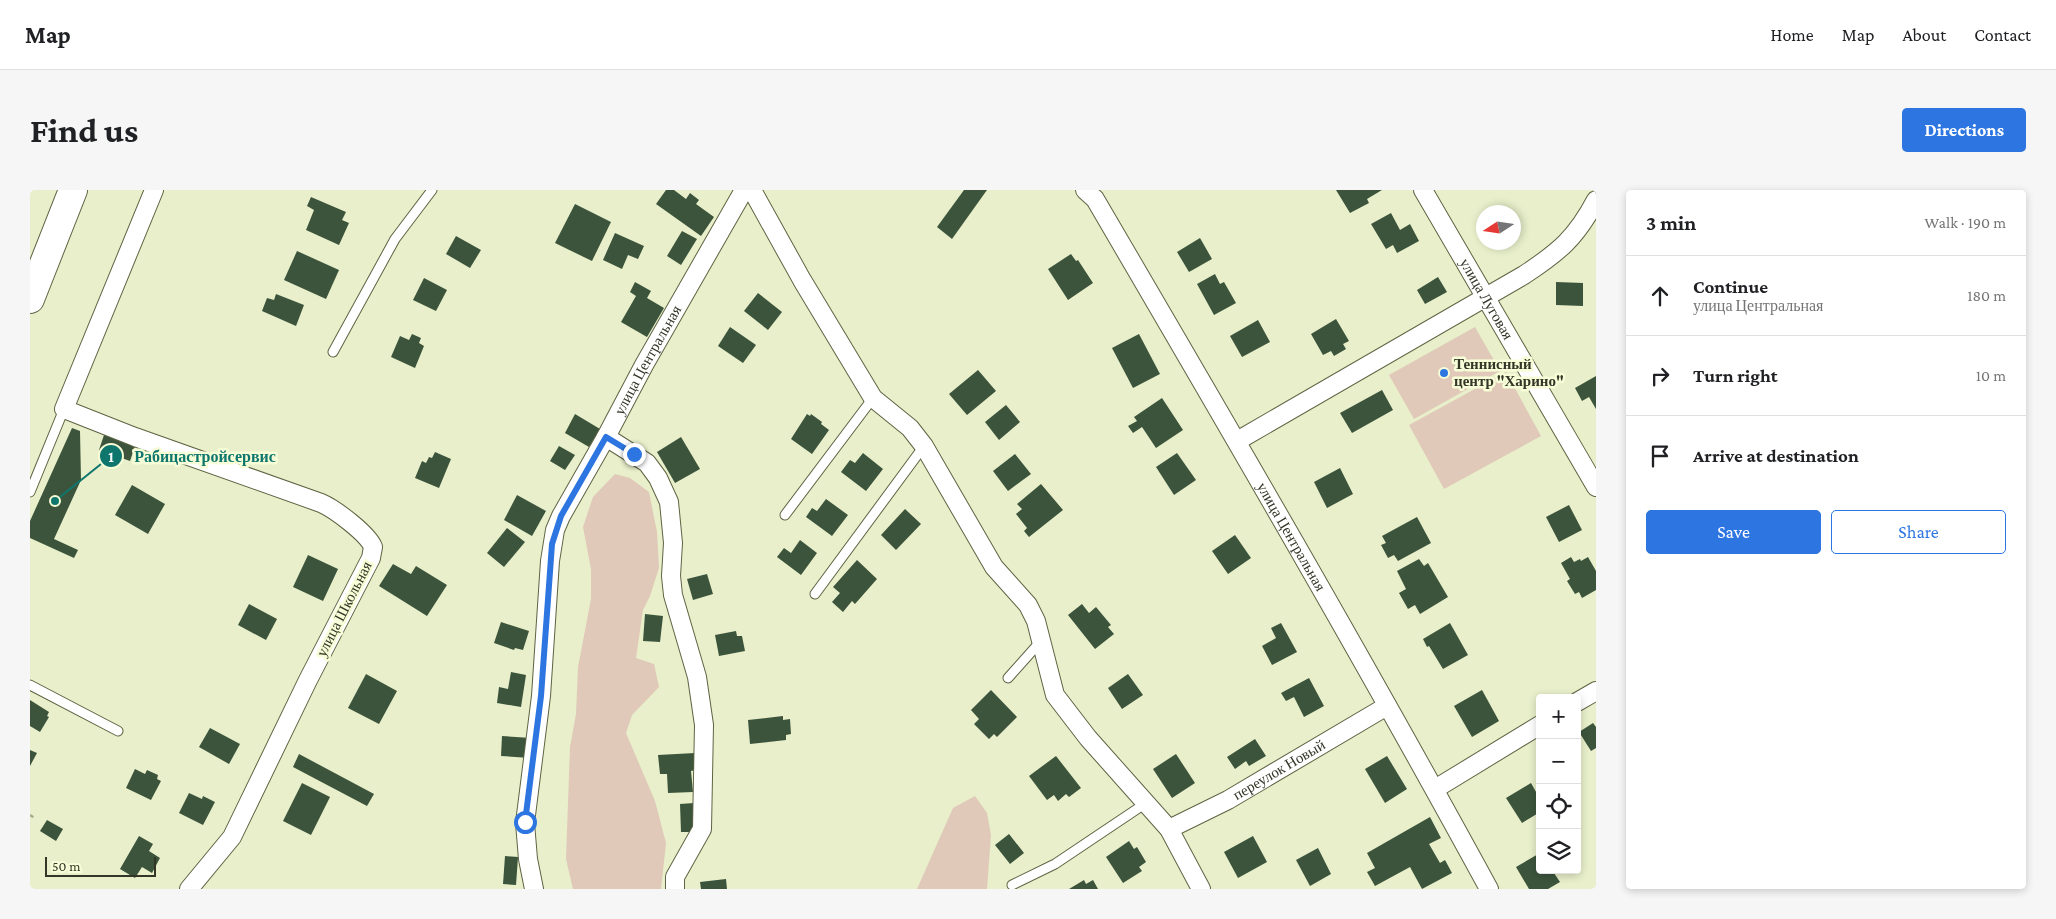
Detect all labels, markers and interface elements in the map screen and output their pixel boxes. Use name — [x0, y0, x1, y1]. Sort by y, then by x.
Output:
text: Map — [25, 21, 71, 48]
text: Home — [1771, 25, 1814, 45]
text: Map — [1842, 25, 1874, 45]
text: About — [1902, 25, 1946, 45]
text: Contact — [1974, 25, 2031, 45]
button: Directions — [1902, 108, 2026, 152]
text: Find us — [30, 111, 138, 150]
north arrow — [1476, 205, 1521, 250]
text: 3 min — [1646, 211, 1696, 235]
text: Walk · 190 m — [1925, 214, 2006, 231]
street label: улица Луговая — [1457, 256, 1516, 342]
text: Continue — [1693, 276, 1768, 297]
icon: ahead — [1646, 282, 1674, 310]
text: 180 m — [1967, 287, 2006, 304]
text: улица Центральная — [1693, 297, 1823, 314]
street label: улица Центральная — [611, 303, 684, 418]
place label: Теннисный центр "Харино" — [1454, 356, 1564, 389]
icon: right — [1646, 362, 1674, 390]
text: Turn right — [1693, 365, 1778, 386]
marker: Теннисный центр "Харино" — [1438, 367, 1450, 379]
text: 10 m — [1976, 367, 2006, 384]
callout: Рабицастройсервис — [99, 441, 286, 472]
icon: arrive — [1646, 442, 1674, 470]
route end — [623, 443, 646, 466]
text: Arrive at destination — [1693, 445, 1859, 466]
text: Рабицастройсервис — [134, 448, 276, 466]
text: 1 — [108, 449, 114, 465]
street label: улица Центральная — [1254, 480, 1329, 594]
button: Save — [1646, 510, 1821, 554]
button: Share — [1831, 510, 2006, 554]
street label: улица Школьная — [313, 559, 375, 659]
map controls — [1536, 694, 1581, 874]
button: + — [1536, 694, 1581, 739]
street label: переулок Новый — [1230, 736, 1328, 803]
button: − — [1536, 739, 1581, 784]
button: locate — [1536, 784, 1581, 829]
route start — [514, 811, 537, 834]
button: layers — [1536, 829, 1581, 874]
scale bar — [45, 854, 156, 877]
text: 50 m — [52, 858, 80, 874]

